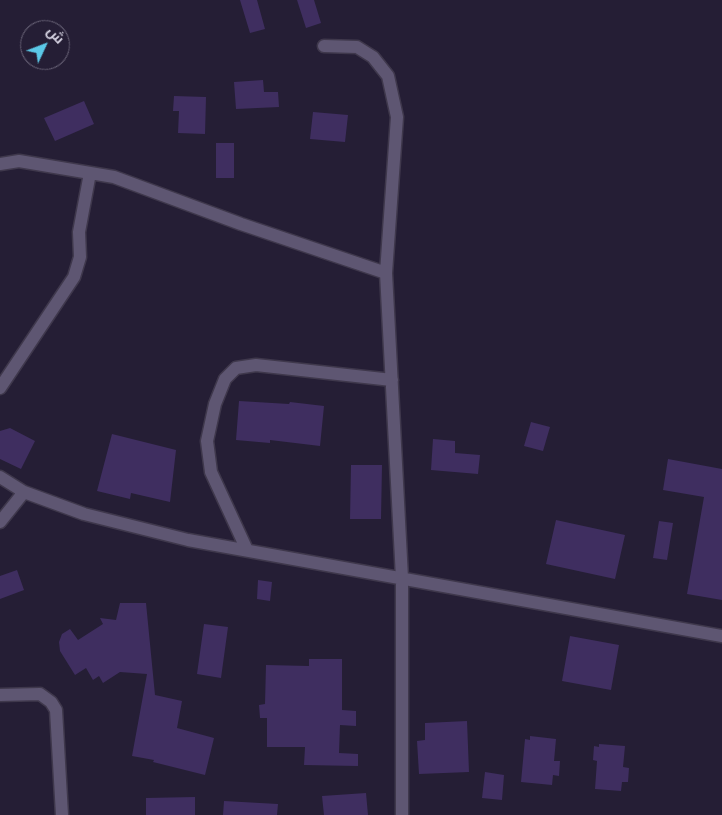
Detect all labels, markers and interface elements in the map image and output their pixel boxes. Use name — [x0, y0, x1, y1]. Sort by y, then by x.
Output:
north arrow — [20, 20, 70, 70]
text: ش — [43, 23, 68, 47]

